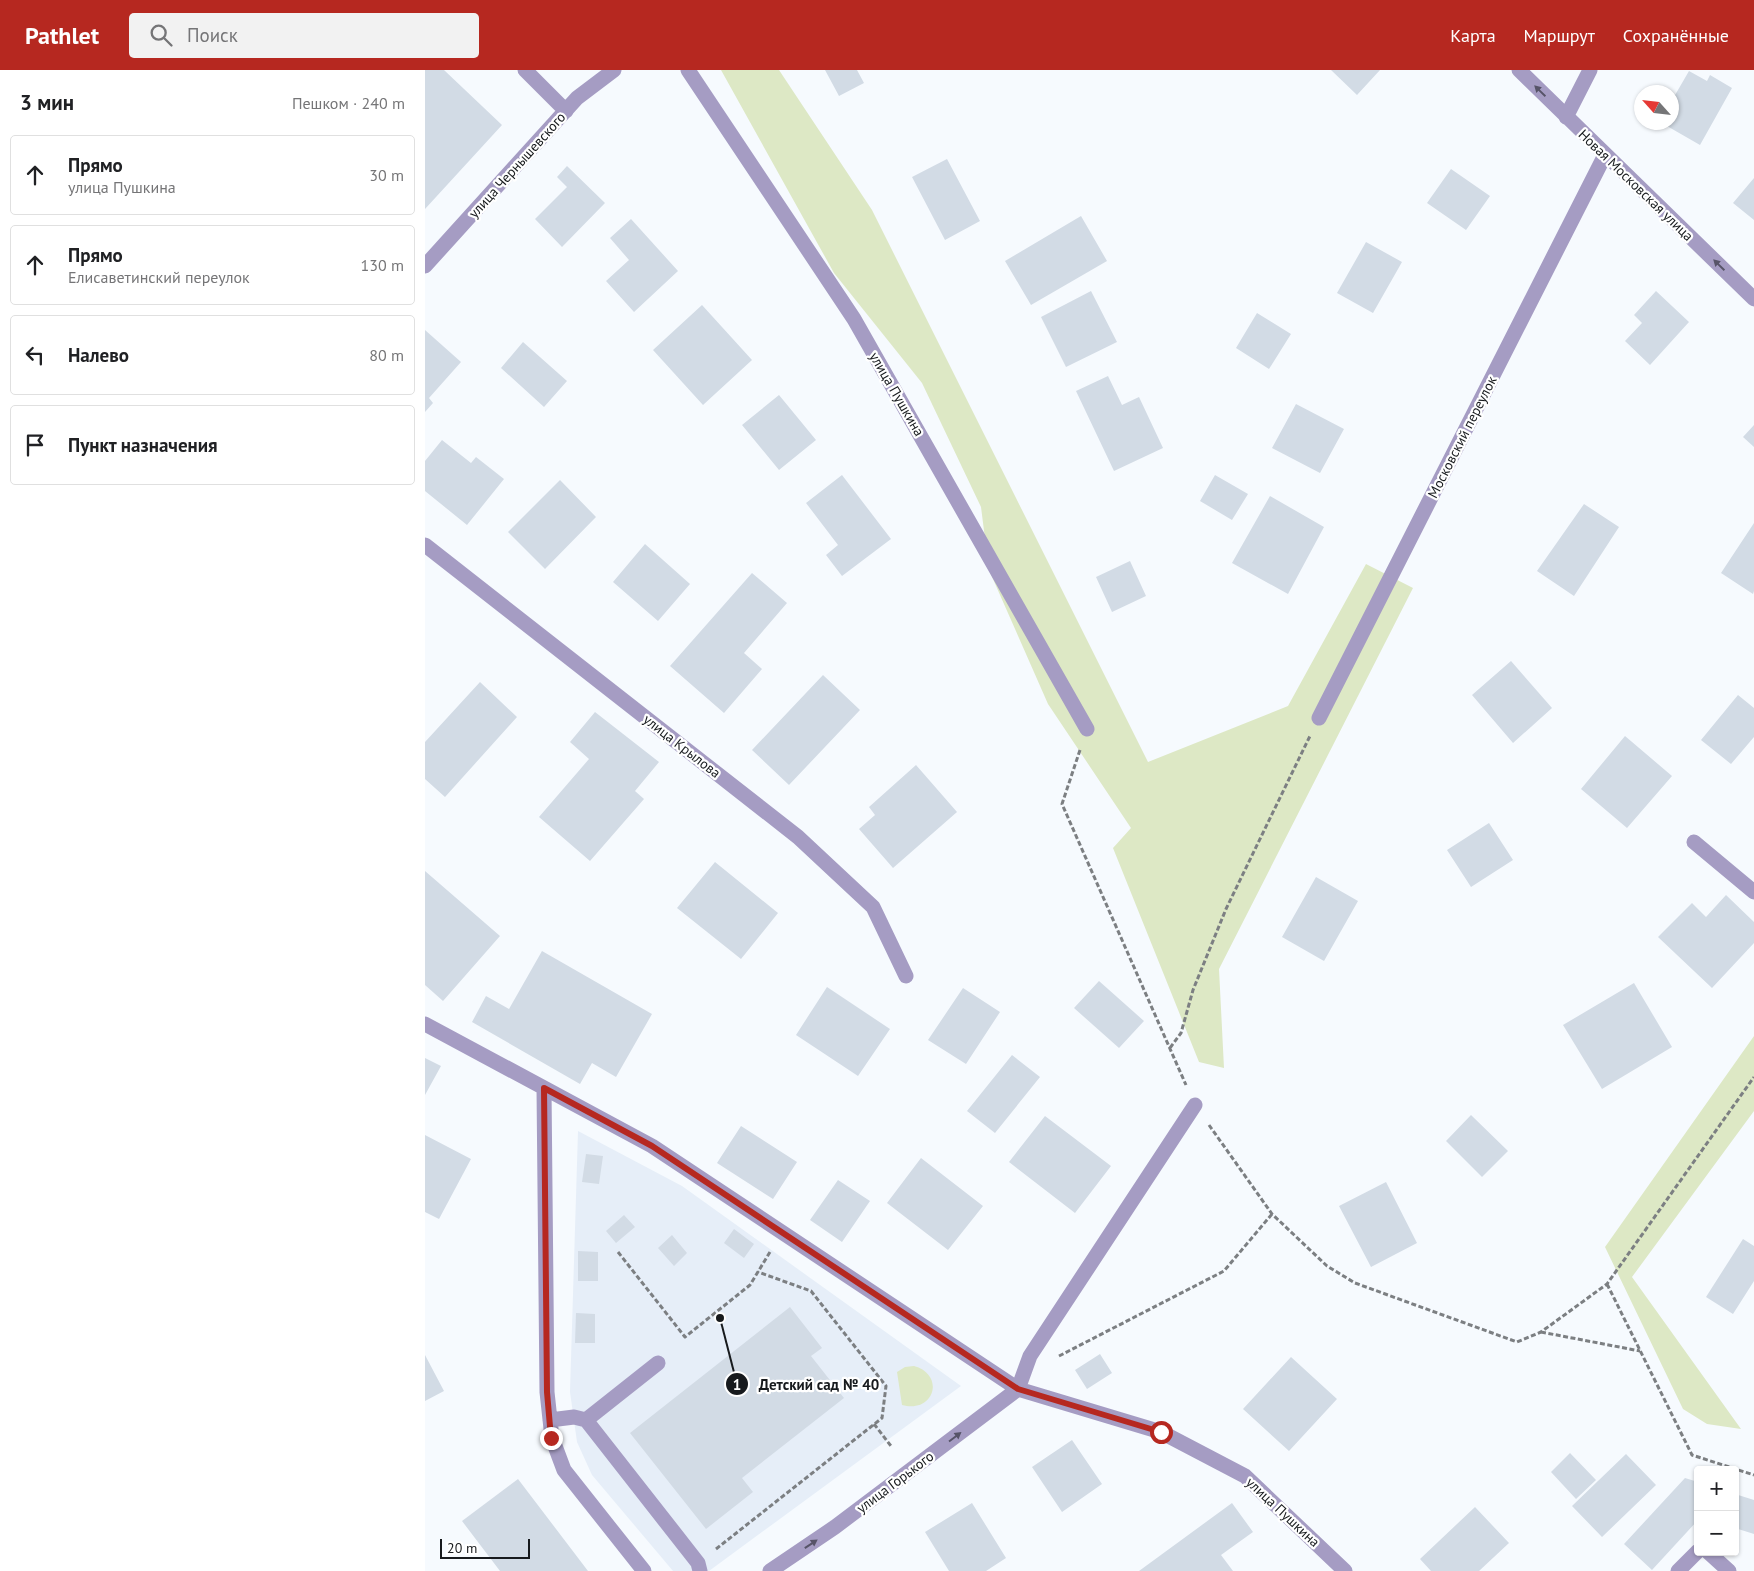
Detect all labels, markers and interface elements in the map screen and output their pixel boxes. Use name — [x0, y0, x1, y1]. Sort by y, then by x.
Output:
search box — [129, 13, 479, 58]
text: Pathlet — [25, 20, 99, 51]
icon: search — [147, 21, 175, 49]
text: Поиск — [187, 23, 238, 47]
text: Карта — [1450, 24, 1496, 47]
text: Маршрут — [1524, 24, 1595, 47]
text: Сохранённые — [1623, 24, 1729, 47]
one-way arrow — [1534, 85, 1546, 97]
north arrow — [1634, 85, 1679, 130]
text: 3 мин — [20, 89, 74, 116]
text: Пешком · 240 m — [292, 93, 405, 113]
street label: улица Чернышевского — [465, 108, 569, 222]
street label: Новая Московская улица — [1575, 125, 1697, 245]
text: Прямо — [68, 153, 123, 177]
icon: ahead — [21, 161, 49, 189]
text: 30 m — [369, 165, 404, 185]
text: улица Пушкина — [68, 177, 176, 197]
text: Прямо — [68, 243, 123, 267]
icon: ahead — [21, 251, 49, 279]
text: 130 m — [361, 255, 404, 275]
one-way arrow — [1713, 259, 1725, 271]
text: Елисаветинский переулок — [68, 267, 250, 287]
icon: left — [21, 341, 49, 369]
text: Налево — [68, 343, 129, 367]
text: 80 m — [369, 345, 404, 365]
street label: улица Пушкина — [866, 349, 928, 439]
street label: Московский переулок — [1423, 373, 1501, 501]
icon: arrive — [21, 431, 49, 459]
text: Пункт назначения — [68, 433, 218, 457]
street label: улица Крылова — [640, 710, 724, 782]
callout: Детский сад № 40 — [724, 1369, 890, 1399]
text: 1 — [733, 1375, 741, 1394]
text: Детский сад № 40 — [759, 1375, 879, 1394]
route start — [1150, 1421, 1173, 1444]
route end — [540, 1427, 563, 1450]
one-way arrow — [948, 1431, 961, 1442]
street label: улица Горького — [853, 1447, 937, 1517]
map controls — [1694, 1466, 1739, 1556]
button: + — [1694, 1466, 1739, 1511]
street label: улица Пушкина — [1242, 1473, 1324, 1551]
button: − — [1694, 1511, 1739, 1556]
scale bar — [440, 1536, 530, 1559]
text: 20 m — [447, 1539, 477, 1557]
one-way arrow — [804, 1539, 817, 1549]

